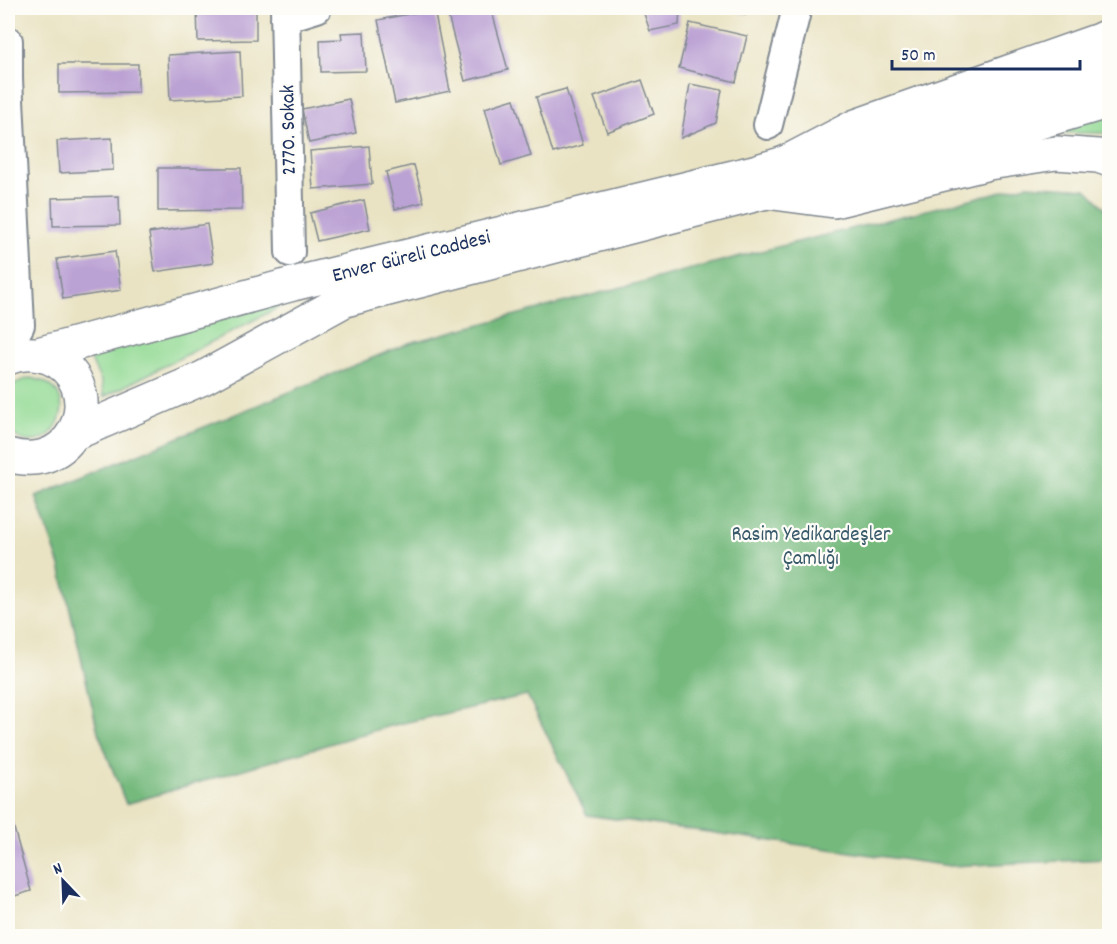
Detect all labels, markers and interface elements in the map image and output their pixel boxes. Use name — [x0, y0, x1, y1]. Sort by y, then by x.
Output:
scale bar — [892, 33, 1080, 71]
text: 50 m — [901, 44, 936, 69]
street label: 2770. Sokak — [274, 84, 306, 176]
street label: Enver Güreli Caddesi — [329, 224, 494, 292]
park label: Rasim Yedikardeşler Çamlığı — [731, 521, 891, 575]
north arrow — [33, 851, 93, 911]
text: N — [50, 857, 66, 882]

